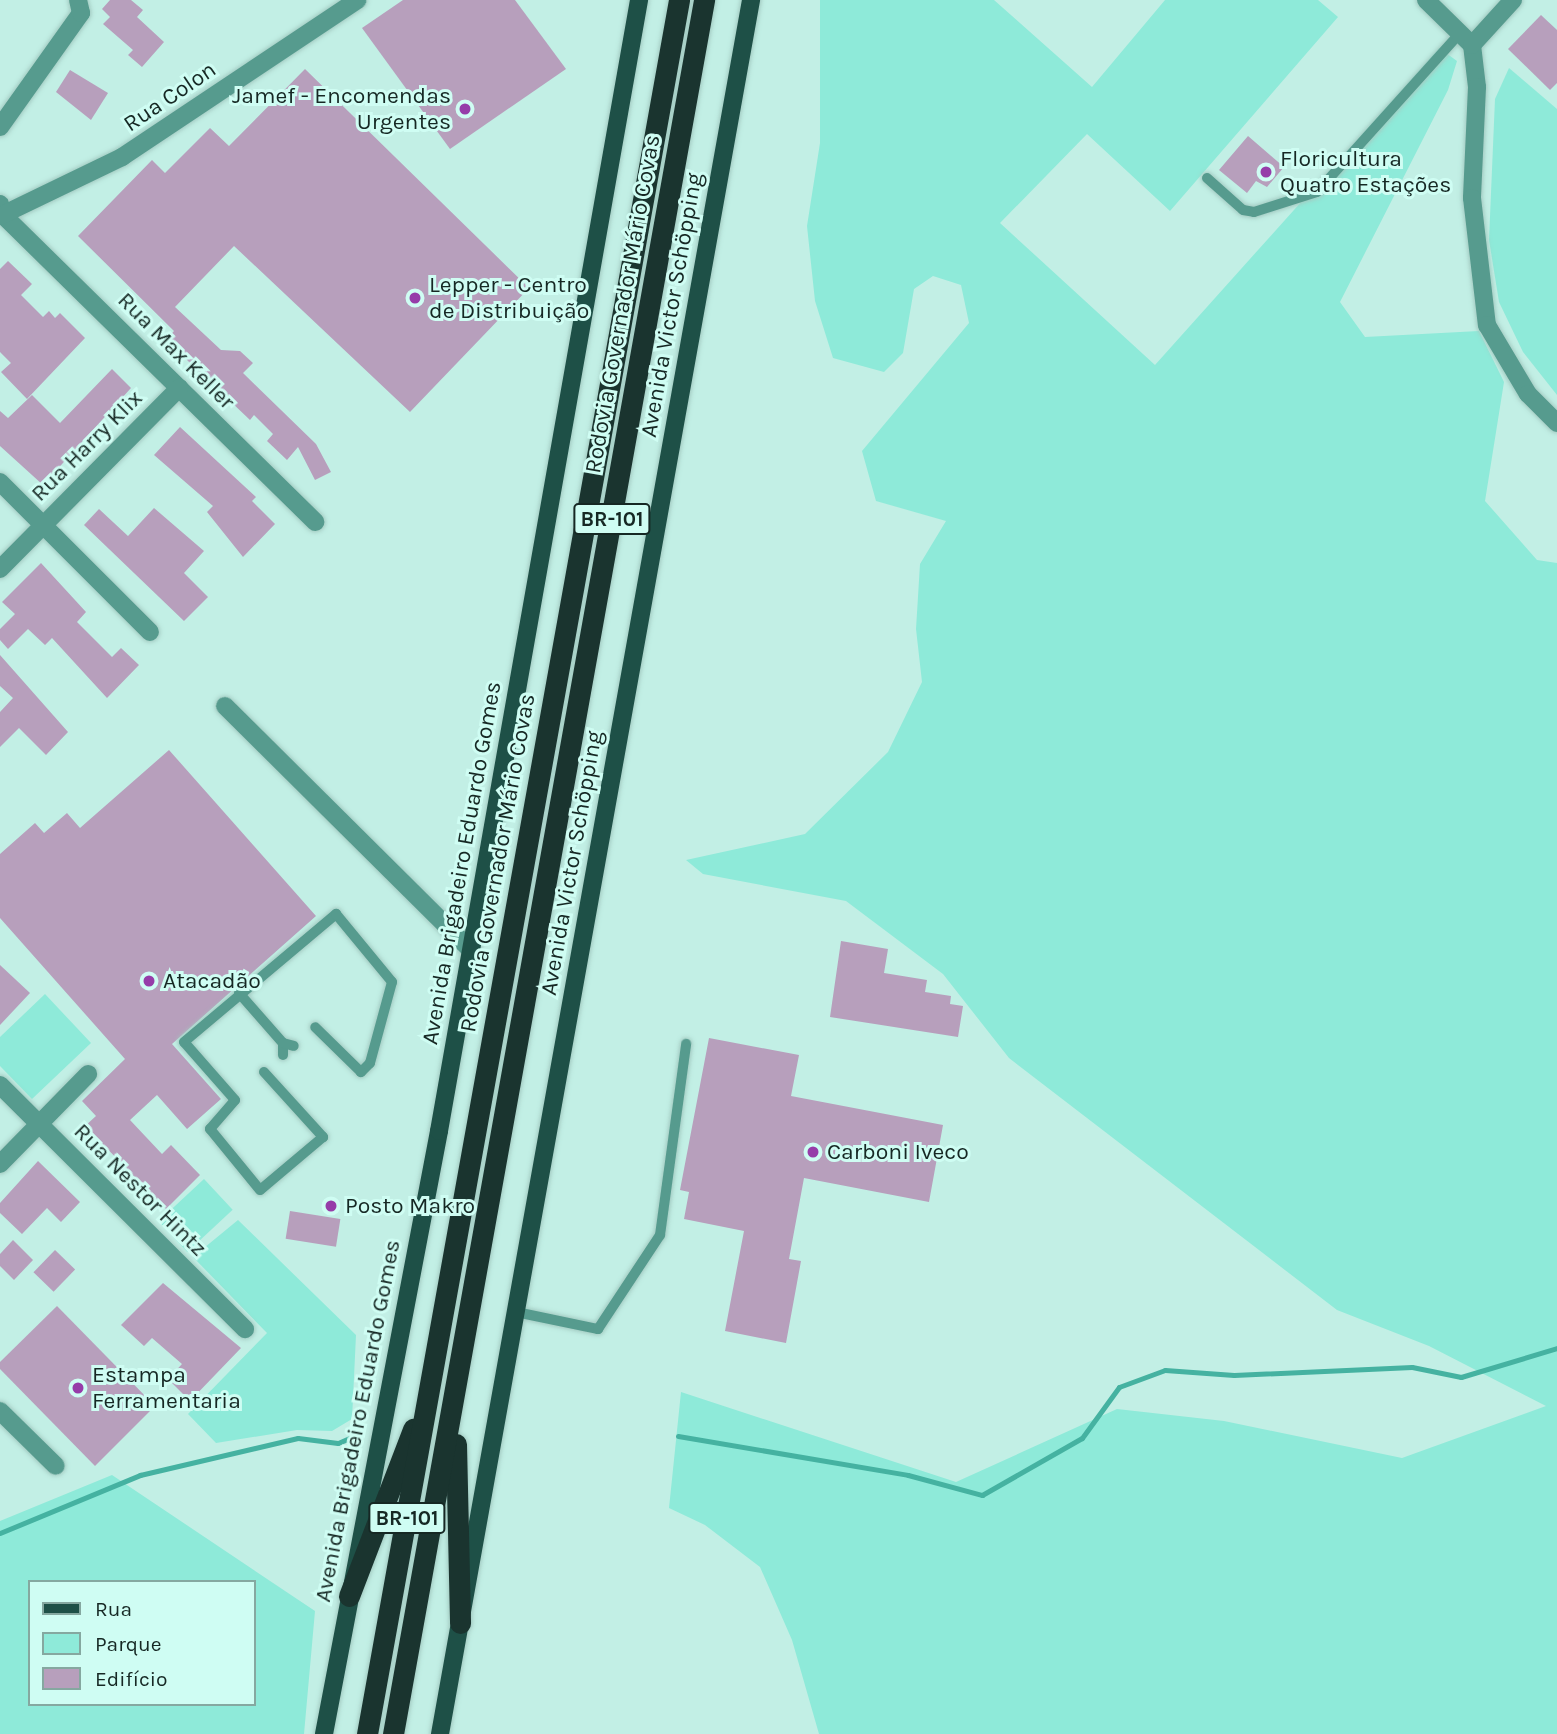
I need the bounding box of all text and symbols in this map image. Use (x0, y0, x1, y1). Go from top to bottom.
street label: Rua Colon (118, 56, 222, 138)
place label: Jamef - Encomendas Urgentes (232, 82, 451, 136)
marker: Jamef - Encomendas Urgentes (457, 101, 473, 117)
street label: Rodovia Governador Mário Covas (580, 133, 666, 475)
place label: Floricultura Quatro Estações (1280, 145, 1451, 199)
marker: Floricultura Quatro Estações (1258, 164, 1274, 180)
street label: Avenida Victor Schöpping (635, 171, 709, 439)
place label: Lepper - Centro de Distribuição (429, 271, 589, 325)
street label: Rua Max Keller (112, 287, 240, 415)
marker: Lepper - Centro de Distribuição (407, 290, 423, 306)
street label: Rua Harry Klix (26, 385, 148, 507)
road number: BR-101 (572, 502, 652, 536)
street label: Avenida Brigadeiro Eduardo Gomes (416, 679, 508, 1047)
street label: Rodovia Governador Mário Covas (455, 692, 541, 1034)
street label: Avenida Victor Schöpping (535, 729, 609, 997)
place label: Atacadão (163, 967, 261, 995)
marker: Atacadão (141, 973, 157, 989)
street label: Rua Nestor Hintz (68, 1118, 212, 1262)
place label: Carboni Iveco (827, 1138, 969, 1166)
marker: Carboni Iveco (805, 1144, 821, 1160)
place label: Posto Makro (345, 1192, 475, 1220)
marker: Posto Makro (323, 1198, 339, 1214)
street label: Avenida Brigadeiro Eduardo Gomes (309, 1238, 407, 1604)
place label: Estampa Ferramentaria (92, 1361, 241, 1415)
marker: Estampa Ferramentaria (70, 1380, 86, 1396)
road number: BR-101 (367, 1500, 447, 1536)
legend (28, 1580, 256, 1706)
text: Rua (95, 1597, 132, 1621)
text: Parque (95, 1632, 162, 1656)
text: Edifício (95, 1667, 168, 1691)

